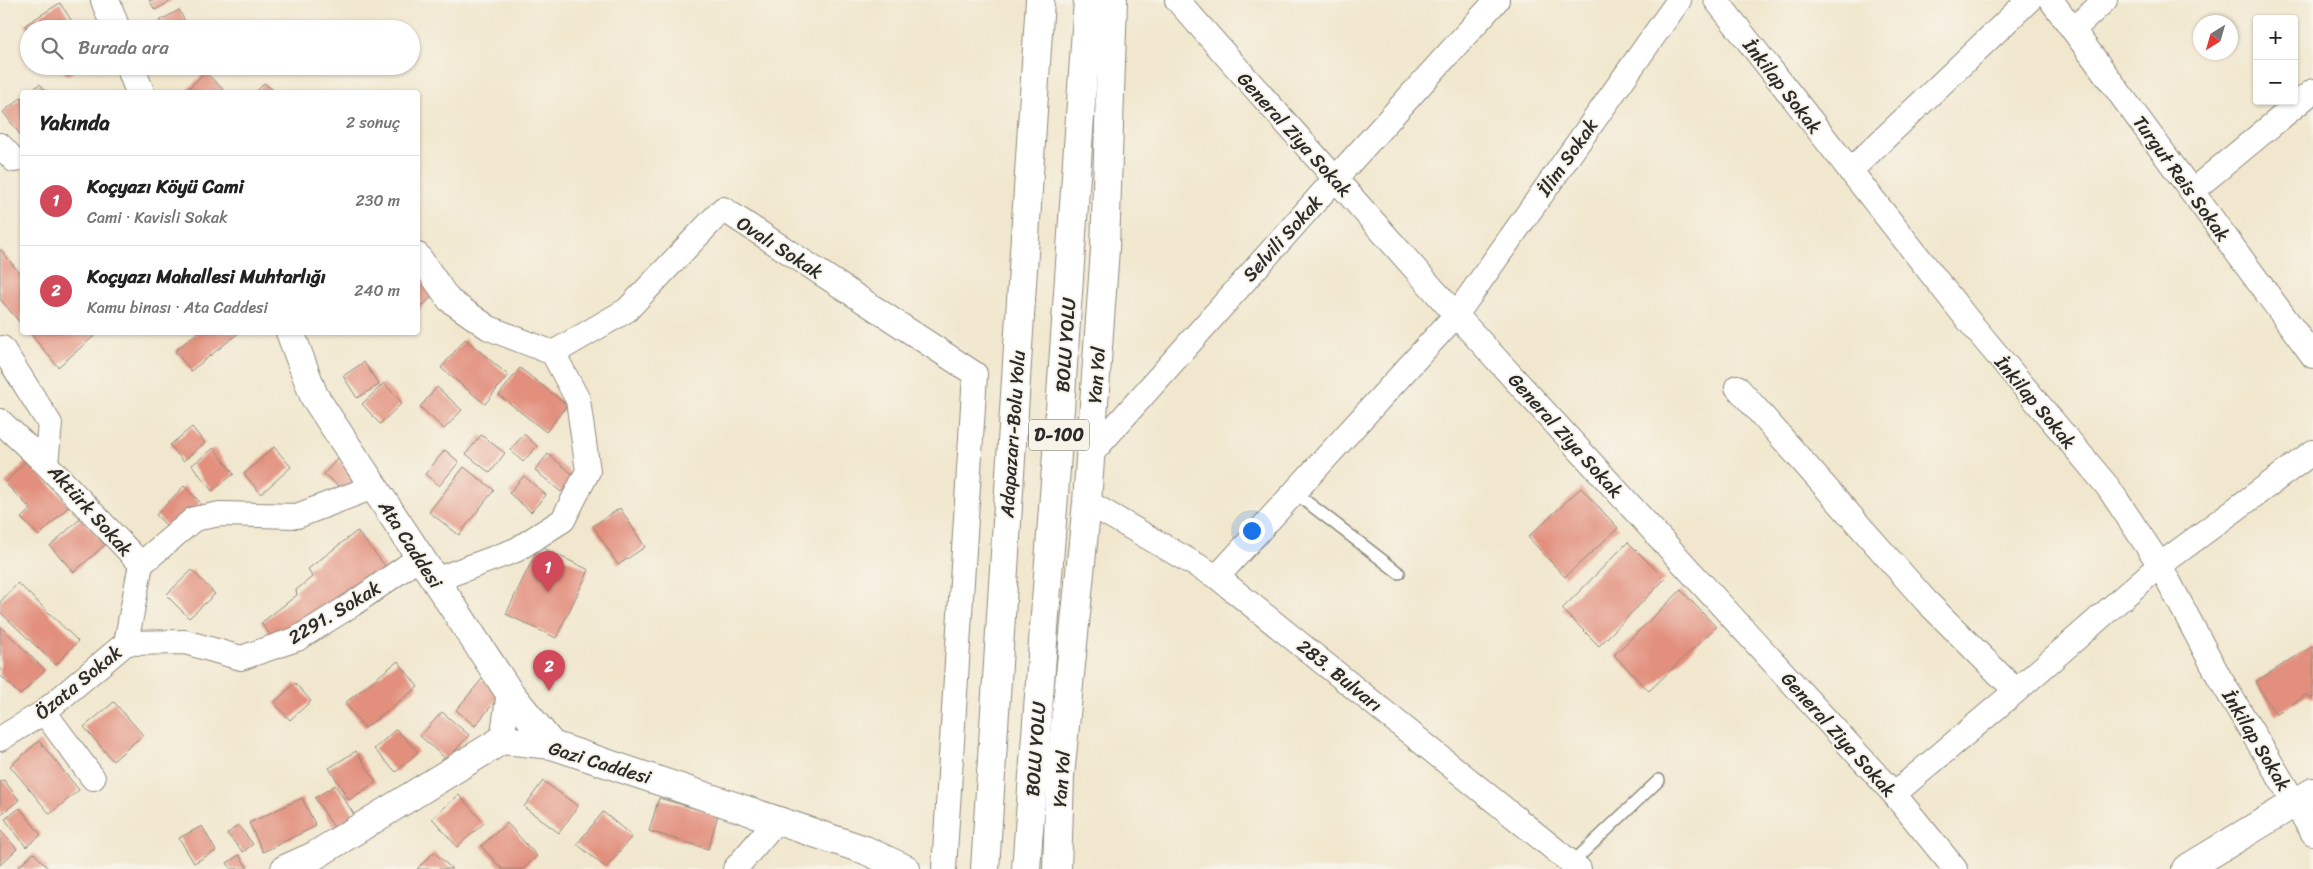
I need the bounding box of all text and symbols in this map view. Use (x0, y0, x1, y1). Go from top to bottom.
north arrow (2193, 15, 2238, 60)
map controls (2253, 15, 2298, 105)
button: + (2253, 15, 2298, 60)
search box (20, 20, 420, 75)
street label: İnkilap Sokak (1734, 30, 1831, 141)
text: Burada ara (78, 31, 169, 64)
icon: search (38, 34, 66, 62)
button: − (2253, 60, 2298, 105)
street label: General Ziya Sokak (1229, 64, 1361, 205)
text: Yakında (40, 104, 110, 142)
text: 2 sonuç (346, 108, 400, 137)
street label: Turgut Reis Sokak (2124, 108, 2239, 249)
street label: İlim Sokak (1528, 111, 1607, 204)
text: Koçyazı Köyü Cami (87, 170, 244, 203)
text: 1 (53, 186, 59, 215)
text: 230 m (355, 186, 400, 215)
street label: Selvili Sokak (1234, 187, 1331, 290)
text: Cami · Kavisli Sokak (87, 203, 228, 232)
street label: Ovalı Sokak (730, 207, 830, 288)
text: Koçyazı Mahallesi Muhtarlığı (87, 260, 326, 293)
text: 2 (51, 276, 61, 305)
text: 240 m (354, 276, 400, 305)
text: Kamu binası · Ata Caddesi (87, 293, 268, 322)
street label: BOLU YOLU (1046, 296, 1085, 393)
street label: Yan Yol (1078, 345, 1115, 404)
street label: İnkilap Sokak (1986, 347, 2085, 457)
street label: Adapazarı-Bolu Yolu (990, 349, 1035, 520)
street label: General Ziya Sokak (1500, 365, 1632, 506)
road number: D-100 (1029, 420, 1089, 450)
street label: Aktürk Sokak (39, 456, 141, 564)
street label: Ata Caddesi (369, 493, 452, 596)
your location (1239, 518, 1265, 544)
pin: 1 (532, 551, 564, 592)
street label: 2291. Sokak (281, 572, 387, 653)
street label: 283. Bulvarı (1289, 630, 1390, 720)
street label: Özata Sokak (27, 636, 130, 728)
pin: 2 (533, 650, 565, 691)
street label: General Ziya Sokak (1773, 664, 1905, 805)
street label: İnkilap Sokak (2213, 682, 2300, 798)
street label: BOLU YOLU (1016, 700, 1055, 797)
street label: Gazi Caddesi (544, 731, 656, 794)
street label: Yan Yol (1043, 749, 1080, 808)

